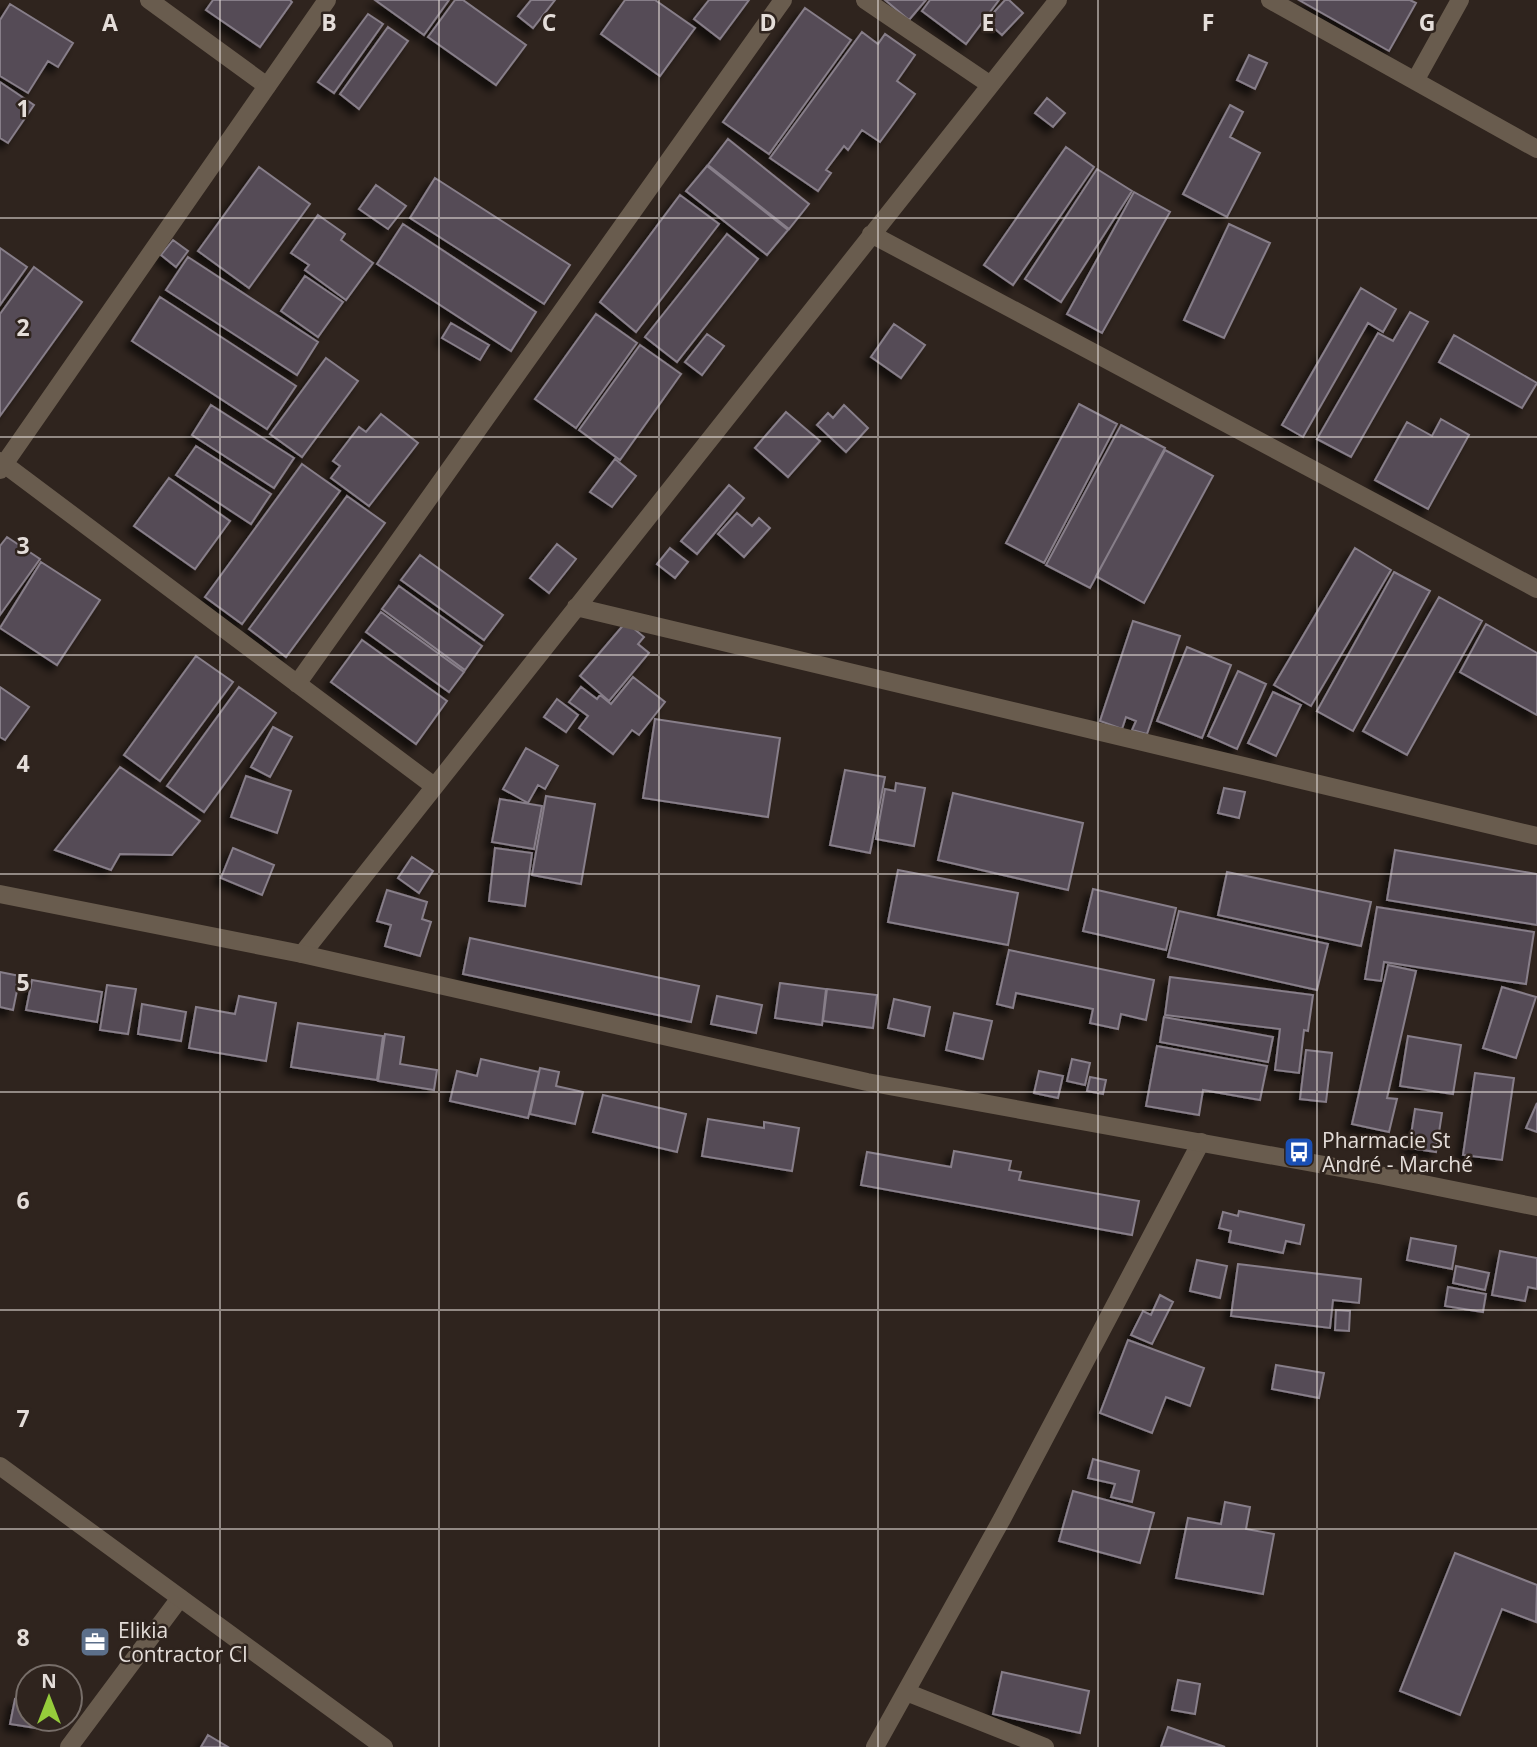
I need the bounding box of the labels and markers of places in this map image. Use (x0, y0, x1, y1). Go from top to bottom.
place label: Pharmacie St André - Marché (1322, 1126, 1473, 1178)
bus stop icon: Pharmacie St André - Marché (1282, 1135, 1316, 1169)
place label: Elikia Contractor CI (118, 1616, 248, 1668)
office icon: Elikia Contractor CI (78, 1625, 112, 1659)

